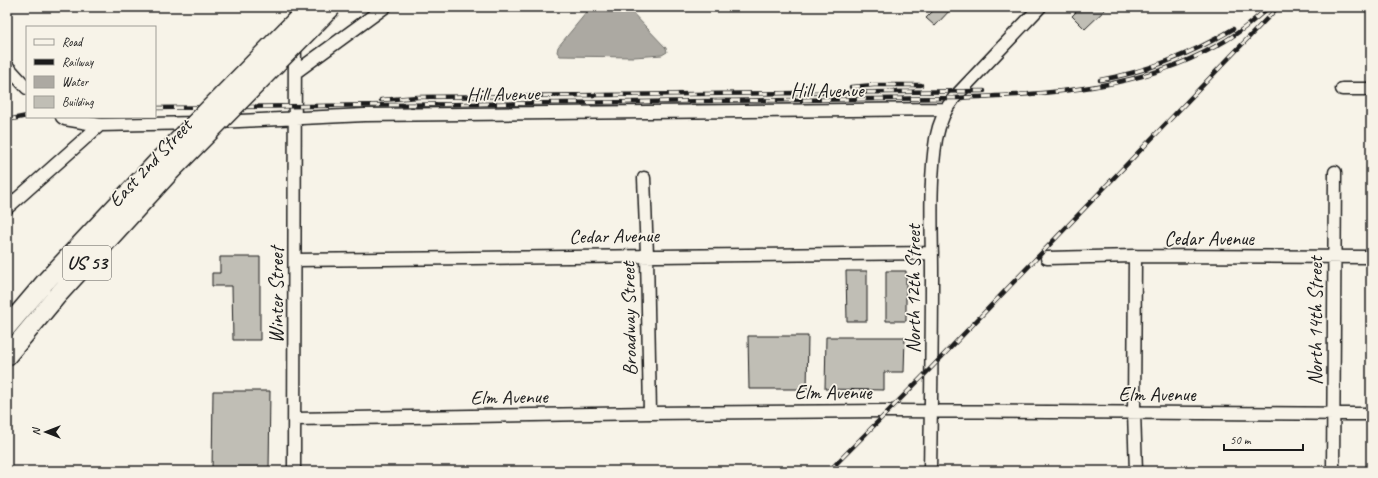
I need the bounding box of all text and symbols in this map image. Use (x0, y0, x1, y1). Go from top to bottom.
legend (26, 26, 156, 118)
text: Road (62, 34, 84, 50)
text: Railway (62, 54, 94, 70)
text: Water (62, 74, 90, 90)
street label: Hill Avenue (791, 78, 865, 103)
street label: Hill Avenue (466, 81, 541, 107)
text: Building (62, 94, 94, 110)
street label: East 2nd Street (103, 112, 199, 212)
street label: North 12th Street (901, 222, 926, 353)
street label: Cedar Avenue (569, 223, 661, 249)
street label: Cedar Avenue (1164, 226, 1255, 251)
street label: Winter Street (264, 243, 289, 343)
road number: US 53 (63, 246, 111, 280)
street label: North 14th Street (1303, 254, 1328, 385)
street label: Broadway Street (615, 259, 642, 376)
street label: Elm Avenue (794, 380, 873, 405)
street label: Elm Avenue (1118, 382, 1197, 407)
street label: Elm Avenue (470, 384, 549, 410)
north arrow (26, 412, 66, 452)
text: N (29, 426, 43, 435)
scale bar (1224, 426, 1303, 452)
text: 50 m (1230, 432, 1252, 448)

